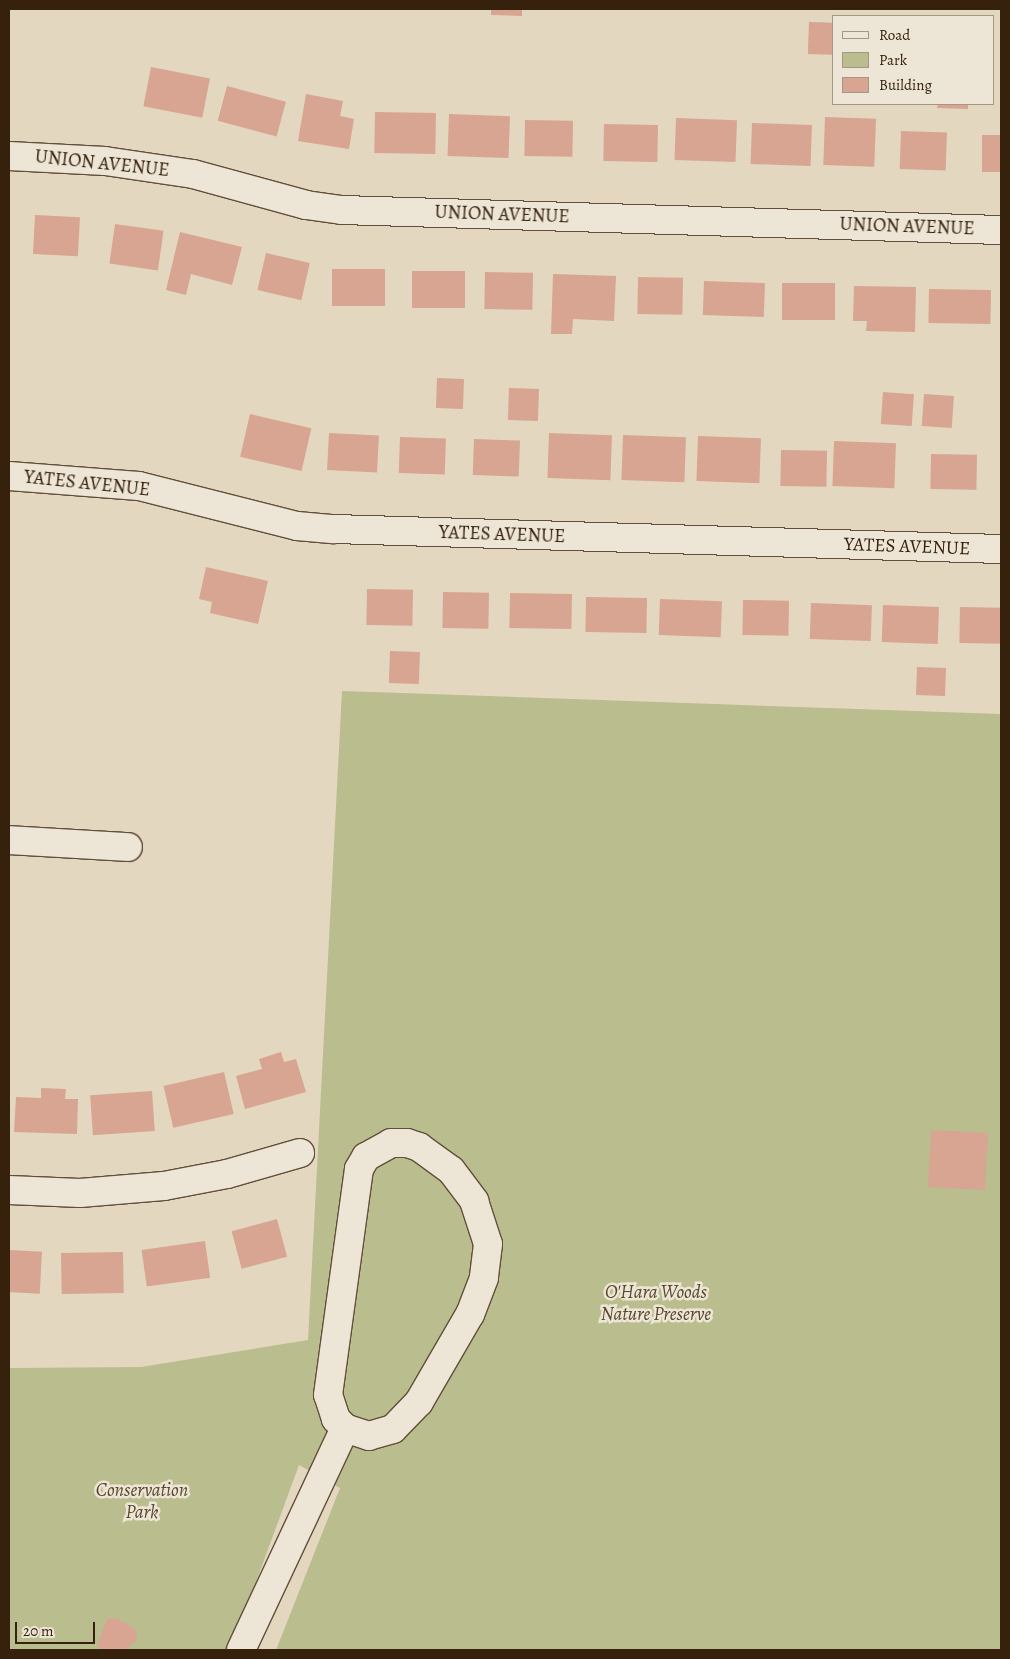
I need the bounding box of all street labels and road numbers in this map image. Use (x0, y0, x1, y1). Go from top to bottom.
street label: UNION AVENUE (34, 146, 170, 182)
street label: UNION AVENUE (434, 201, 570, 229)
street label: UNION AVENUE (839, 213, 975, 241)
street label: YATES AVENUE (23, 466, 151, 502)
street label: YATES AVENUE (438, 521, 566, 549)
street label: YATES AVENUE (843, 533, 971, 561)

